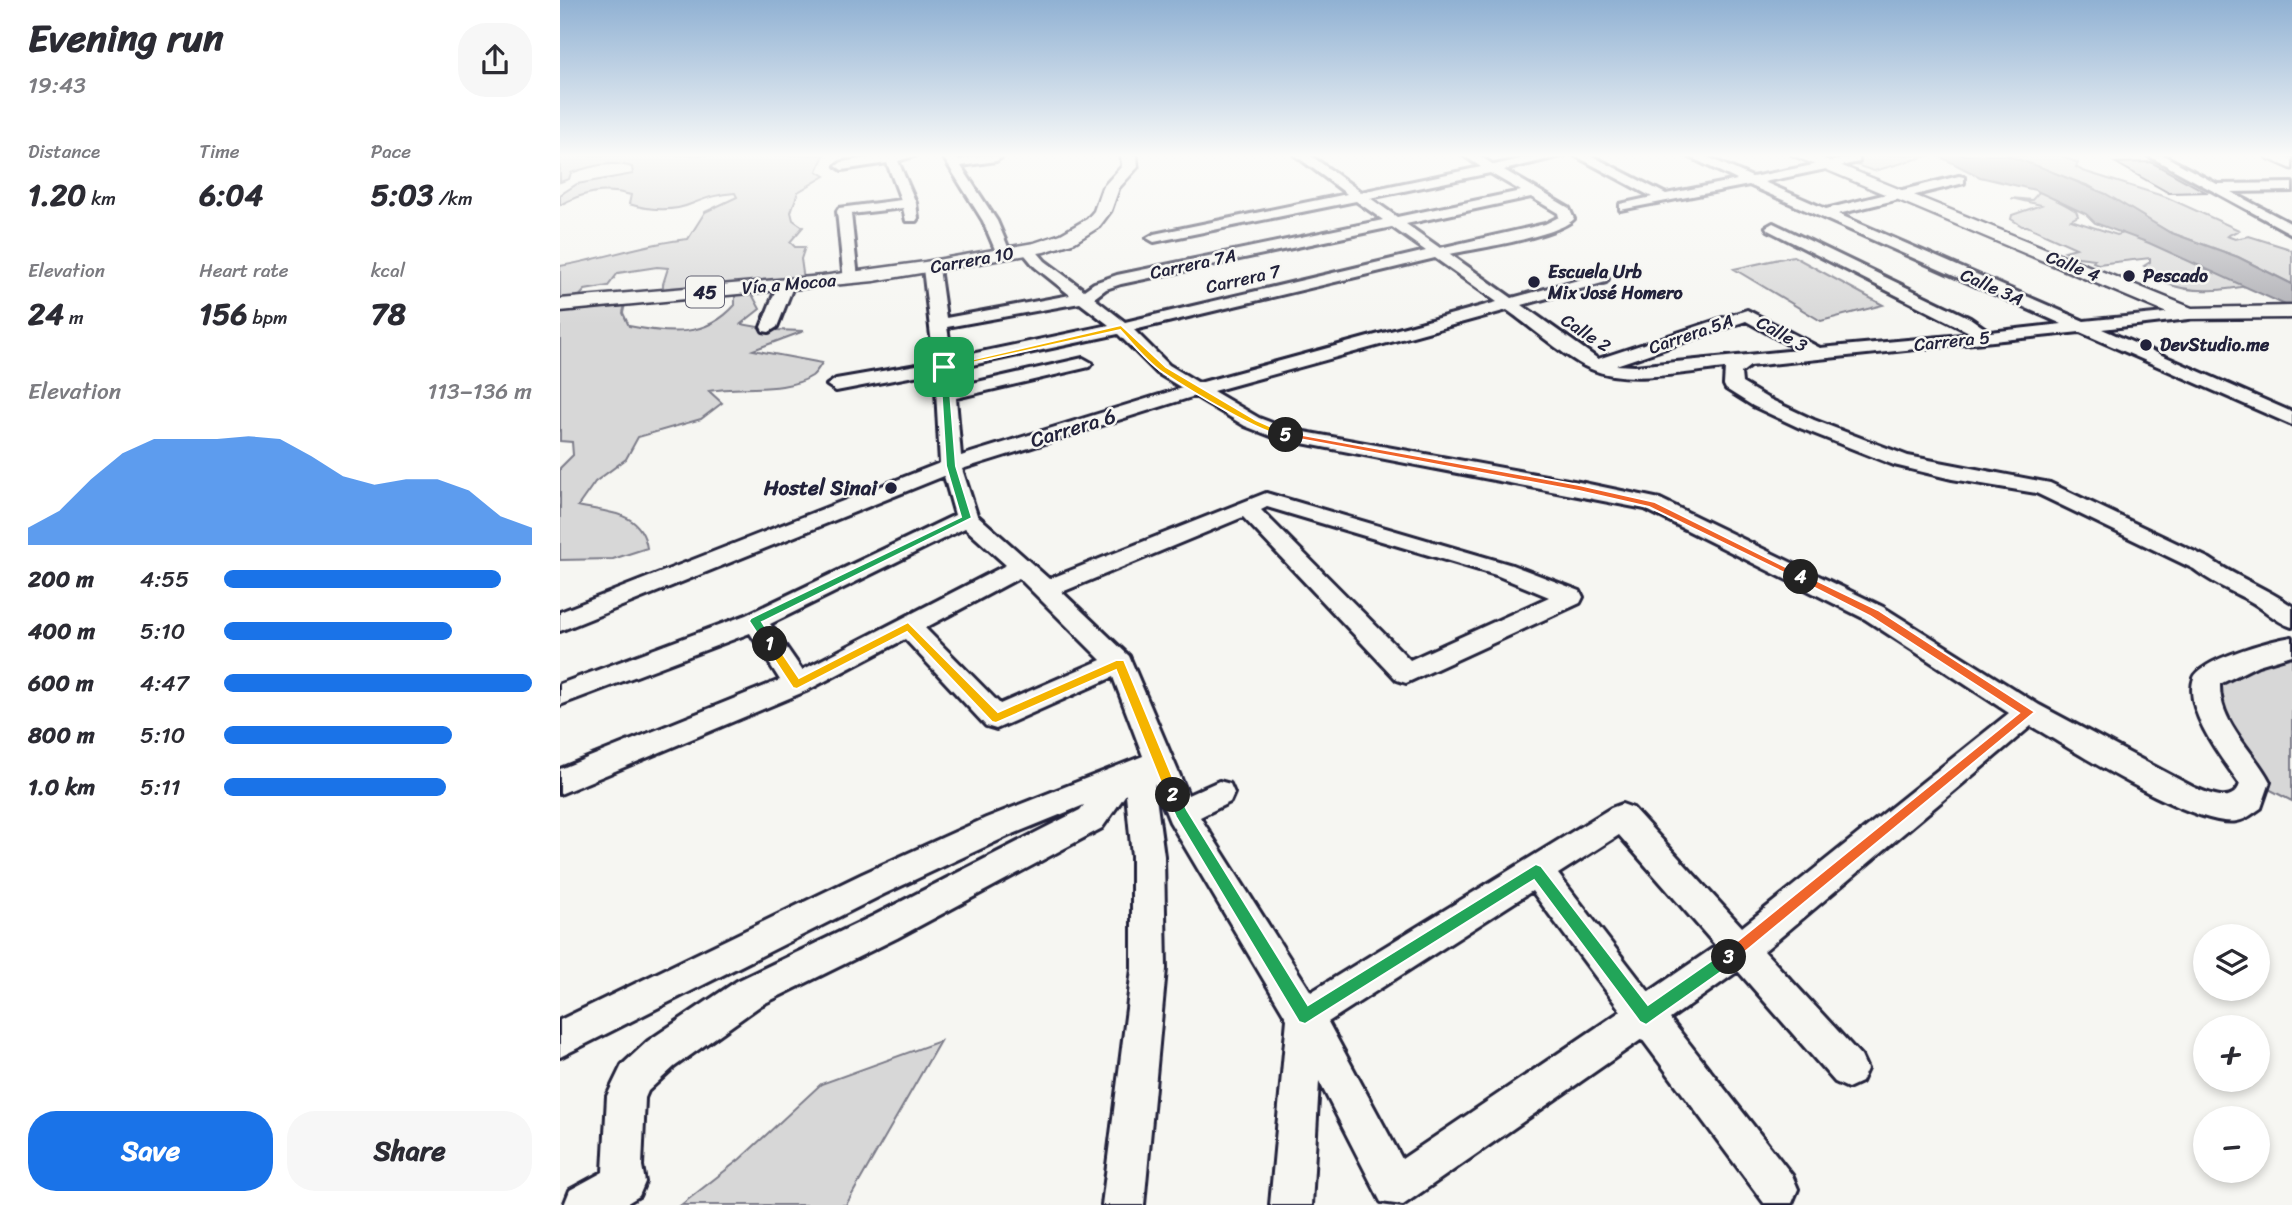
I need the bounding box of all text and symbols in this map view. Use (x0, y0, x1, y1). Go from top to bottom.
text: Evening run (28, 5, 224, 72)
button: share (458, 23, 532, 97)
text: 19:43 (28, 65, 86, 106)
text: Distance (28, 135, 100, 168)
text: Time (199, 135, 240, 168)
text: Pace (371, 135, 411, 168)
text: 1.20 (28, 168, 86, 222)
text: 6:04 (199, 168, 263, 222)
text: 5:03 (371, 168, 433, 222)
text: km (86, 182, 116, 215)
text: /km (433, 182, 473, 215)
street label: Carrera 10 (928, 237, 1016, 283)
street label: Carrera 7A (1147, 239, 1239, 289)
street label: Calle 4 (2041, 241, 2105, 291)
text: Elevation (28, 254, 105, 287)
text: Heart rate (199, 254, 289, 287)
text: kcal (371, 254, 405, 287)
street label: Carrera 7 (1203, 255, 1285, 303)
place label: Escuela Urb Mix José Homero (1547, 256, 1683, 309)
street label: Calle 3A (1955, 259, 2029, 315)
place label: Pescado (2143, 260, 2208, 292)
street label: Vía a Mocoa (741, 264, 838, 304)
marker: Pescado (2121, 268, 2137, 284)
marker: Escuela Urb Mix José Homero (1526, 274, 1542, 290)
road number: 45 (686, 276, 724, 308)
text: 24 (28, 287, 64, 341)
text: 156 (199, 287, 248, 341)
text: 78 (371, 287, 406, 341)
text: m (64, 301, 84, 334)
text: bpm (248, 301, 288, 334)
street label: Calle 2 (1554, 305, 1618, 361)
street label: Carrera 5A (1644, 305, 1738, 363)
street label: Calle 3 (1750, 307, 1814, 361)
street label: Carrera 5 (1912, 321, 1992, 361)
place label: DevStudio.me (2160, 329, 2270, 361)
pin (914, 337, 974, 397)
marker: DevStudio.me (2138, 337, 2154, 353)
icon: arrive (925, 348, 963, 386)
text: Elevation (28, 371, 121, 412)
text: 113–136 m (427, 371, 532, 412)
street label: Carrera 6 (1025, 397, 1121, 459)
pin: 5 (1268, 418, 1304, 452)
text: 5 (1280, 418, 1291, 451)
place label: Hostel Sinai (763, 469, 878, 507)
marker: Hostel Sinai (883, 480, 899, 496)
text: 200 m (28, 559, 94, 600)
text: 4:55 (140, 559, 189, 600)
pin: 4 (1784, 560, 1818, 594)
text: 4 (1795, 560, 1806, 593)
text: 400 m (28, 611, 95, 652)
text: 5:10 (140, 611, 185, 652)
pin: 1 (752, 626, 788, 662)
text: 1 (765, 627, 774, 660)
text: 600 m (28, 663, 94, 704)
text: 4:47 (140, 663, 189, 704)
text: 800 m (28, 715, 95, 756)
text: 5:10 (140, 715, 185, 756)
text: 1.0 km (28, 767, 95, 808)
text: 5:11 (140, 767, 181, 808)
pin: 2 (1156, 778, 1190, 812)
text: 2 (1167, 778, 1178, 811)
map controls (2193, 924, 2270, 1183)
button: layers (2193, 924, 2270, 1001)
pin: 3 (1712, 940, 1746, 974)
text: 3 (1723, 940, 1734, 973)
button: + (2193, 1015, 2270, 1092)
button: − (2193, 1106, 2270, 1183)
button: Save (28, 1111, 273, 1191)
button: Share (287, 1111, 532, 1191)

